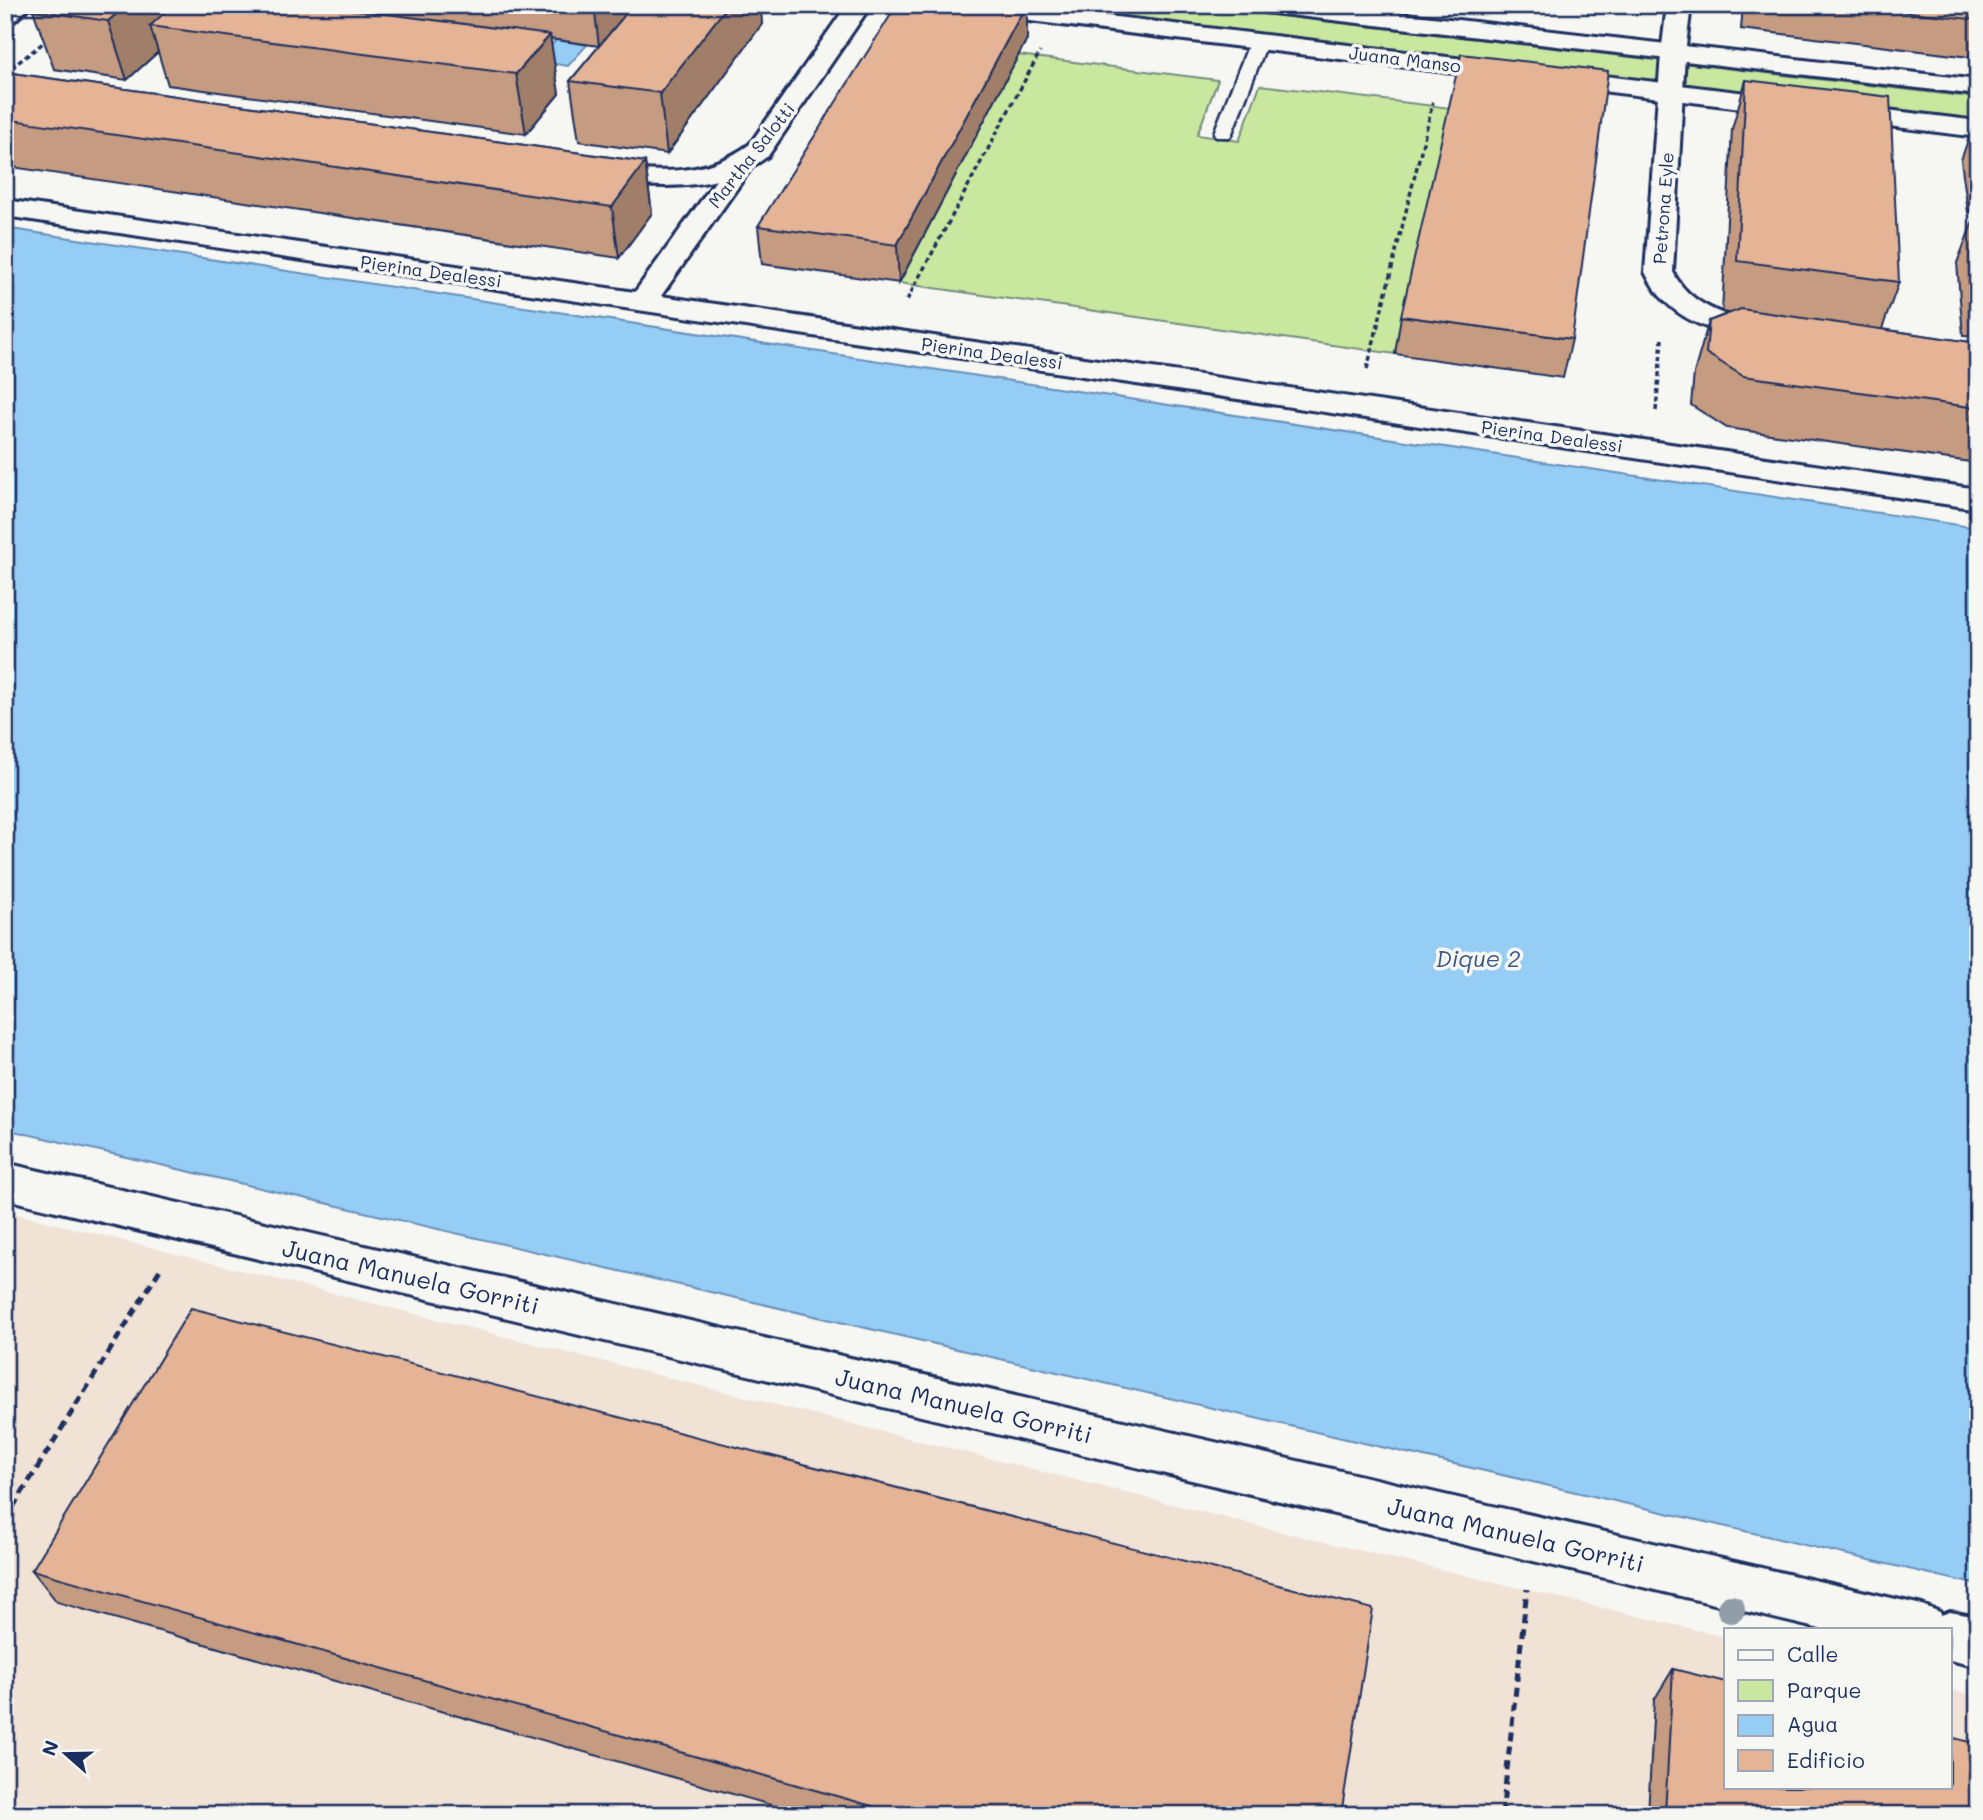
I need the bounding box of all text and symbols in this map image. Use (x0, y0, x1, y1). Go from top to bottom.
street label: Juana Manso (1348, 40, 1463, 78)
street label: Martha Salotti (702, 97, 800, 213)
street label: Petrona Eyle (1647, 151, 1679, 265)
street label: Pierina Dealessi (359, 249, 503, 293)
street label: Pierina Dealessi (920, 331, 1064, 375)
street label: Pierina Dealessi (1480, 414, 1624, 458)
water label: Dique 2 (1436, 943, 1520, 973)
street label: Juana Manuela Gorriti (280, 1231, 542, 1321)
street label: Juana Manuela Gorriti (833, 1360, 1095, 1450)
street label: Juana Manuela Gorriti (1385, 1489, 1647, 1579)
legend (1724, 1628, 1952, 1788)
text: Calle (1787, 1640, 1839, 1667)
text: Parque (1787, 1676, 1861, 1703)
text: Agua (1787, 1710, 1838, 1737)
north arrow (32, 1718, 102, 1788)
text: N (35, 1737, 64, 1759)
text: Edificio (1787, 1746, 1865, 1773)

